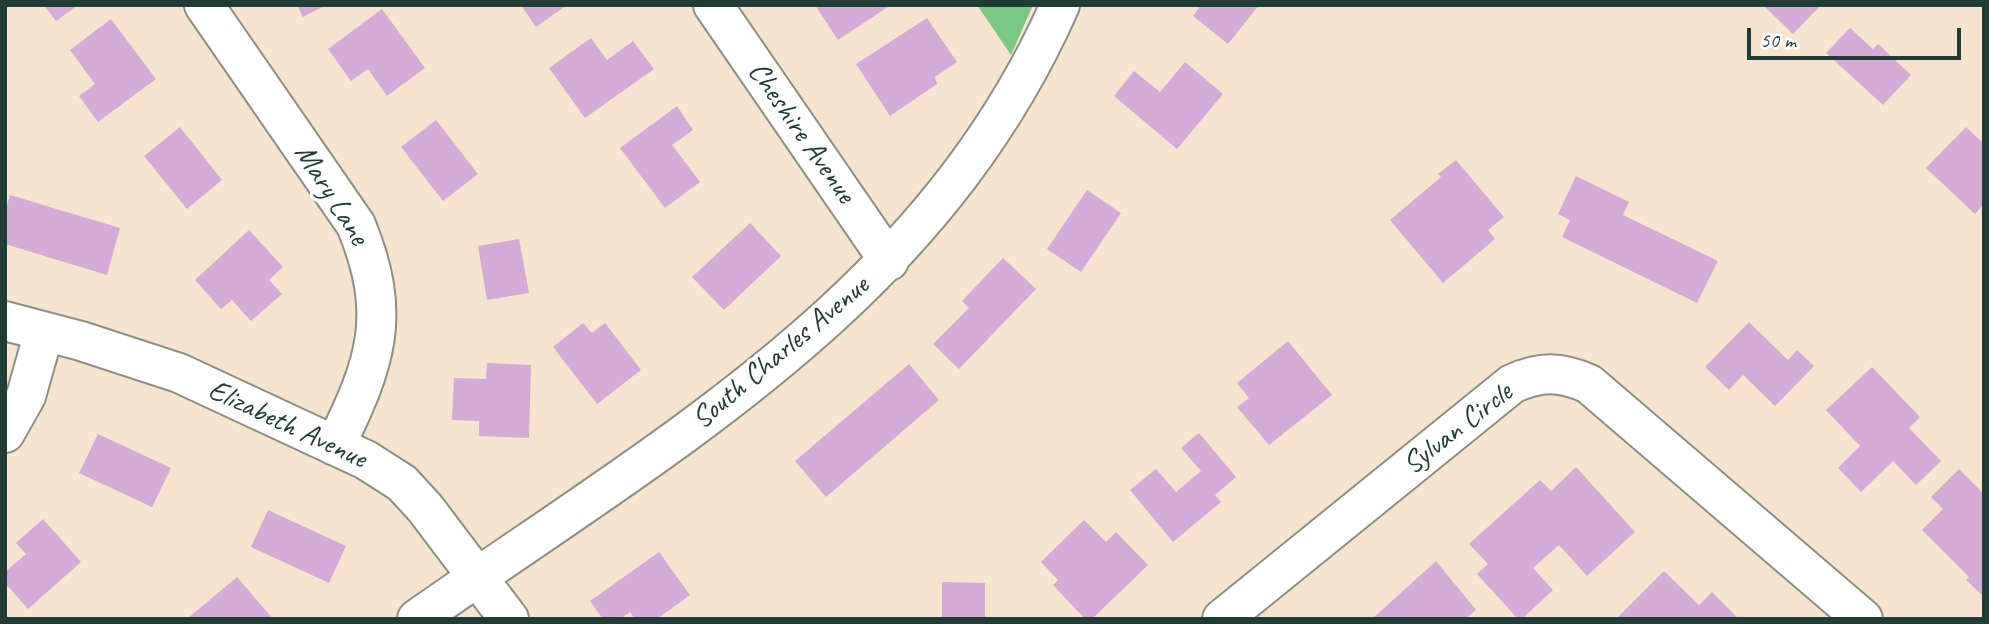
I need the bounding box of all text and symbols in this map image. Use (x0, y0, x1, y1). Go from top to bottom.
scale bar (1751, 14, 1965, 58)
text: 50 m (1760, 27, 1796, 53)
street label: Cheshire Avenue (739, 55, 863, 211)
street label: Mary Lane (286, 138, 376, 252)
street label: South Charles Avenue (685, 268, 877, 438)
street label: Elizabeth Avenue (202, 373, 372, 477)
street label: Sylvan Circle (1396, 375, 1520, 483)

